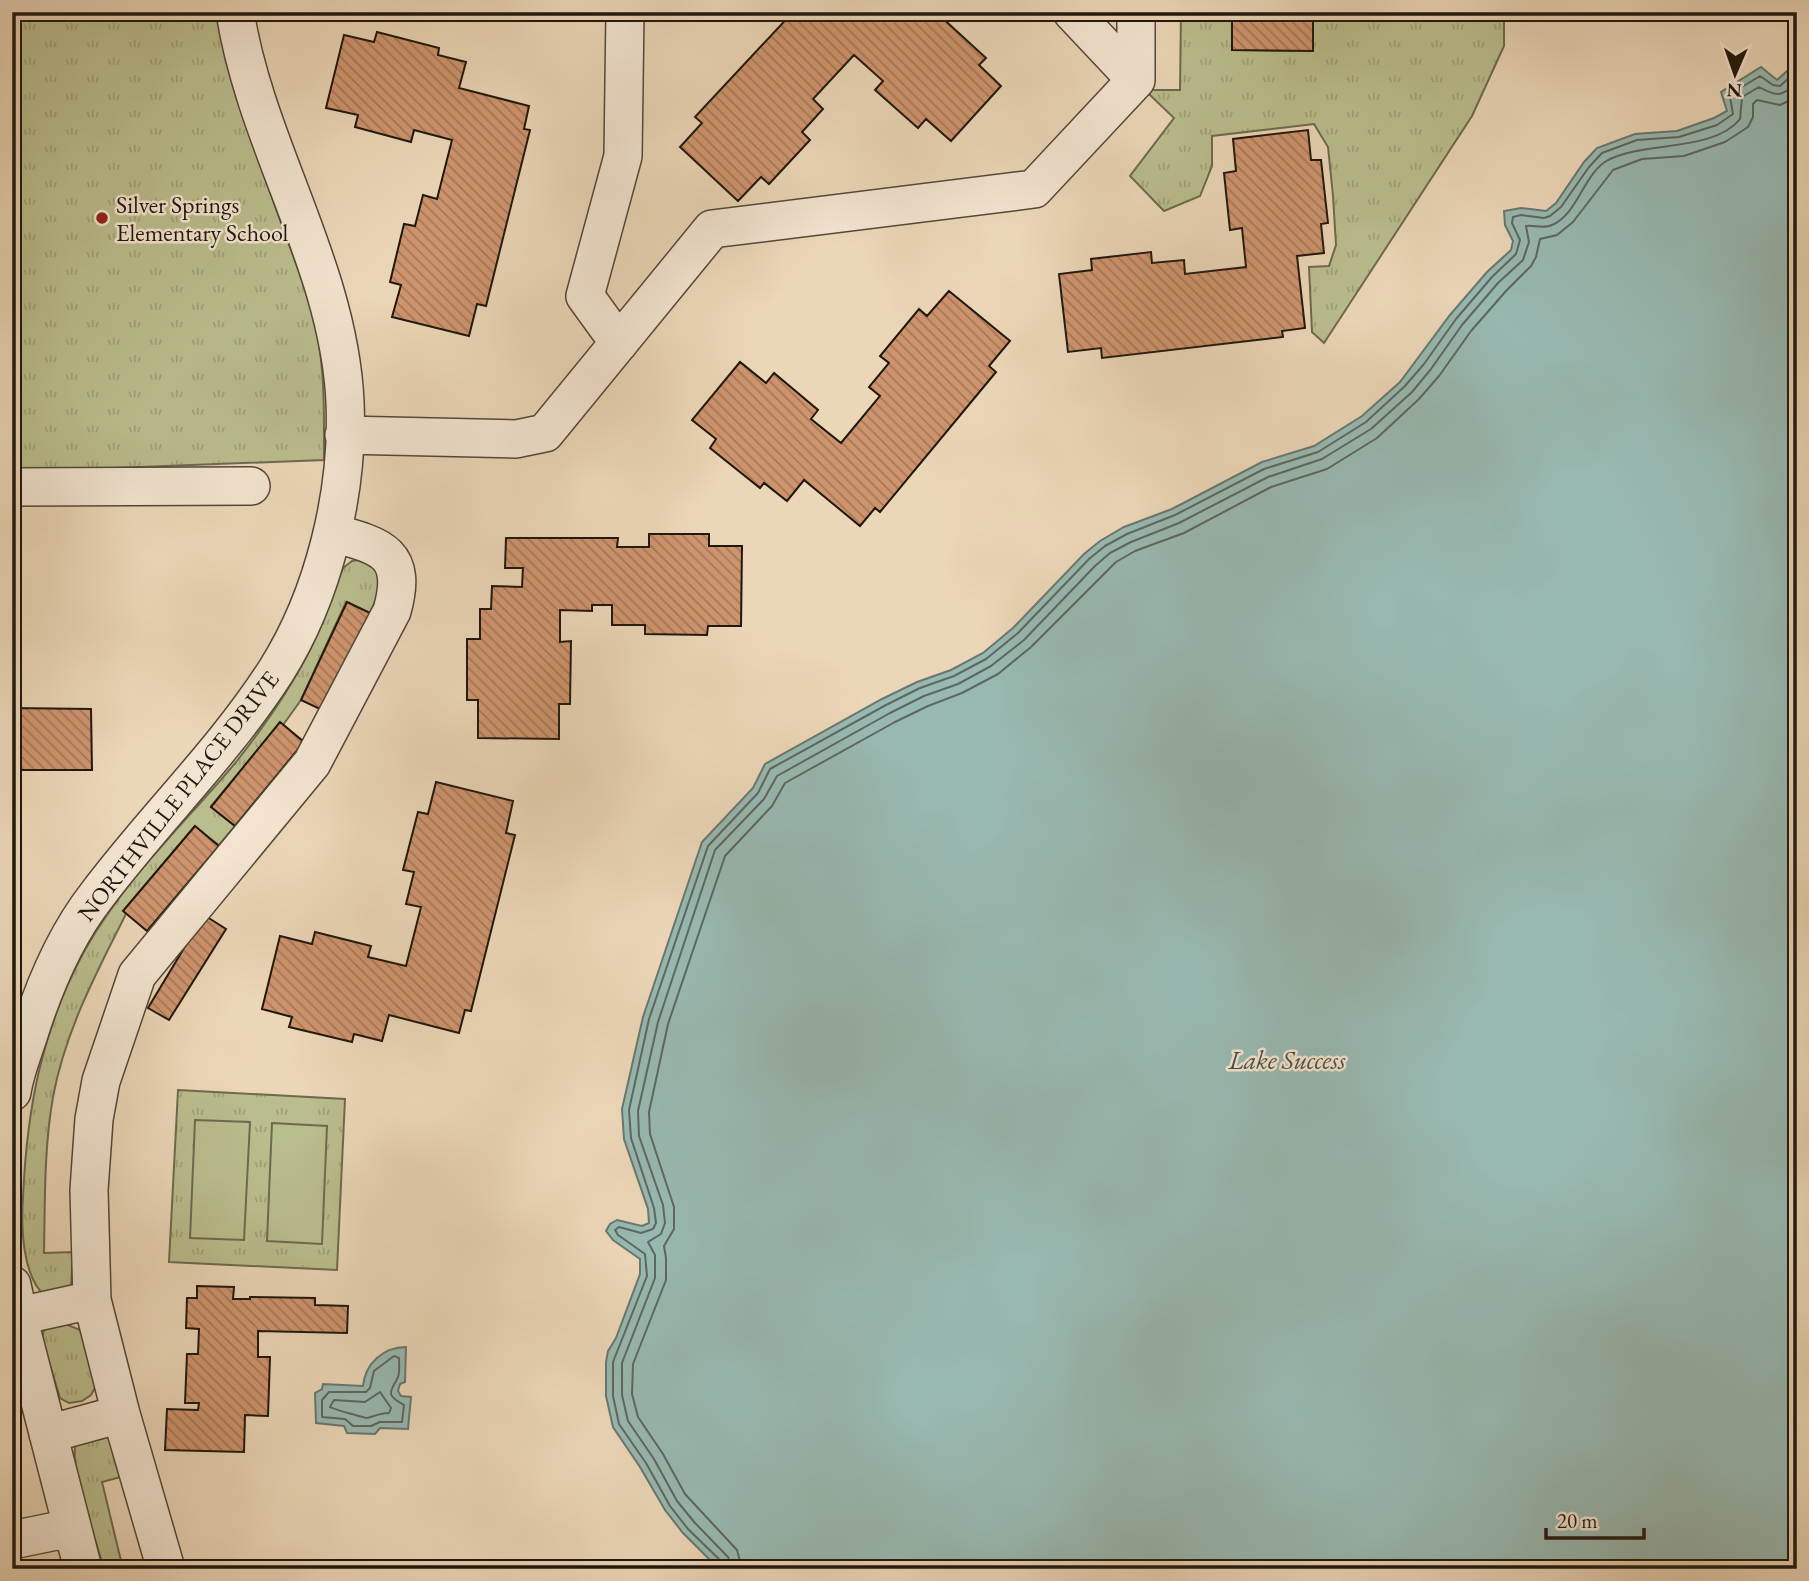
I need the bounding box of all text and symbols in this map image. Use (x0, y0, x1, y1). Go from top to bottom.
north arrow (1700, 38, 1770, 108)
text: N (1726, 78, 1743, 103)
place label: Silver Springs Elementary School (116, 189, 288, 248)
marker: Silver Springs Elementary School (94, 210, 110, 226)
street label: NORTHVILLE PLACE DRIVE (70, 664, 286, 928)
water label: Lake Success (1228, 1043, 1346, 1077)
scale bar (1546, 1497, 1644, 1541)
text: 20 m (1557, 1507, 1598, 1534)

